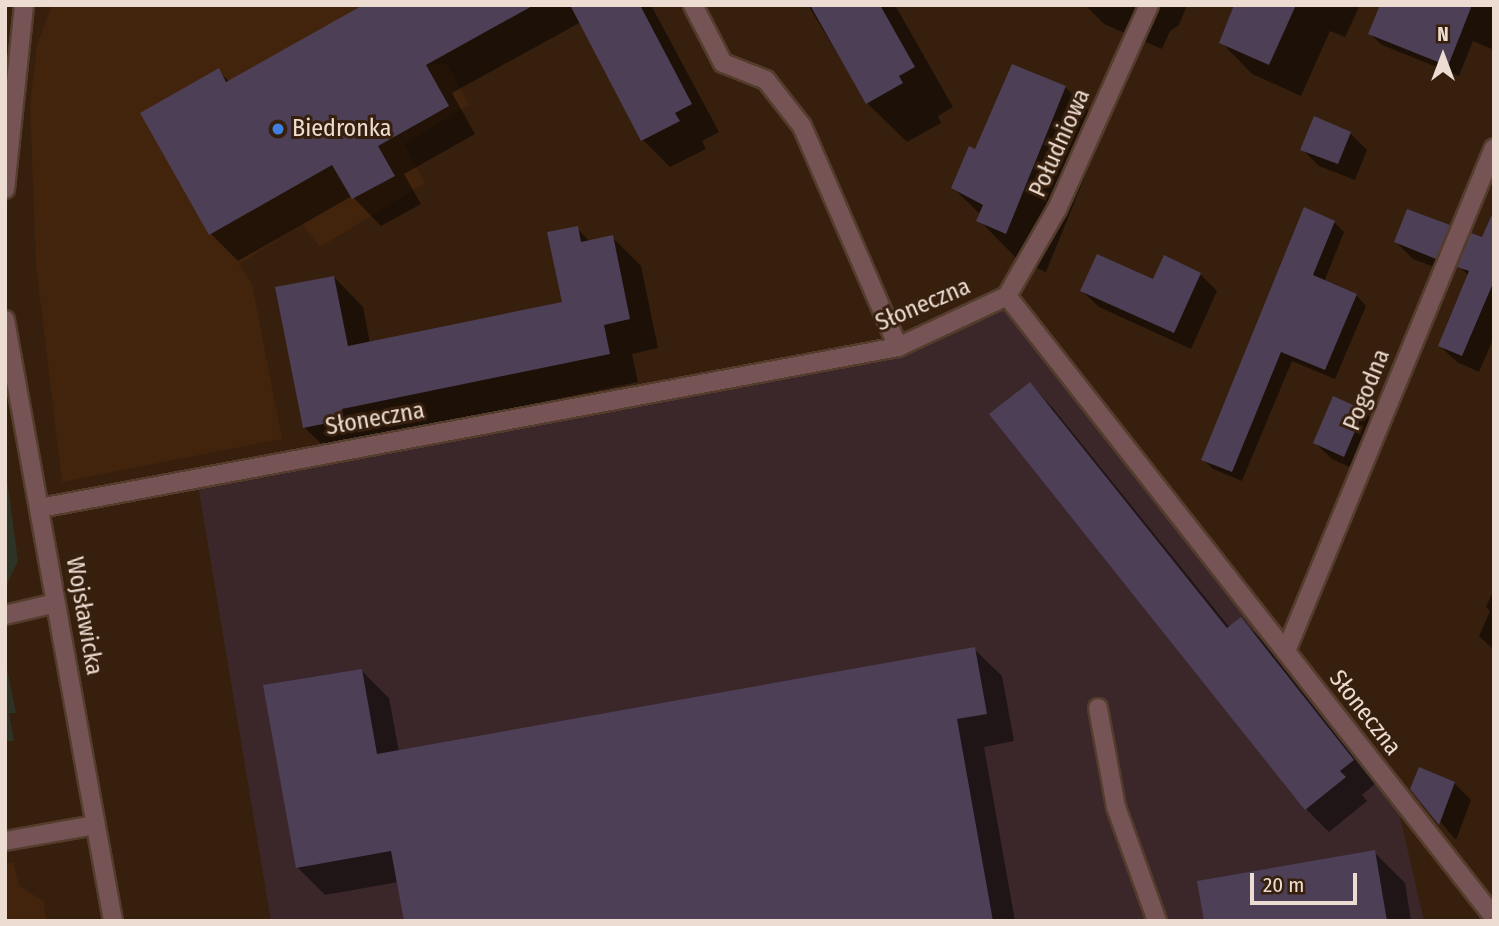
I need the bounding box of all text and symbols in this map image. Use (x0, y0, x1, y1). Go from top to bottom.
north arrow (1408, 21, 1478, 91)
text: N (1437, 23, 1449, 46)
street label: Południowa (1023, 84, 1097, 202)
place label: Biedronka (292, 115, 391, 143)
marker: Biedronka (270, 121, 286, 137)
street label: Słoneczna (871, 272, 975, 338)
street label: Pogodna (1338, 345, 1396, 435)
street label: Słoneczna (323, 396, 427, 442)
street label: Wojsławicka (59, 555, 109, 677)
street label: Słoneczna (1323, 665, 1407, 761)
scale bar (1254, 860, 1361, 904)
text: 20 m (1263, 872, 1304, 898)

